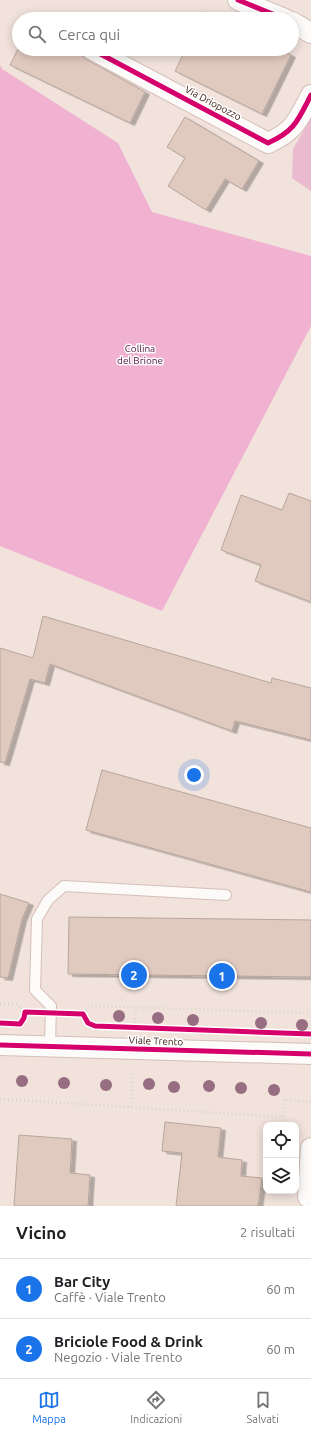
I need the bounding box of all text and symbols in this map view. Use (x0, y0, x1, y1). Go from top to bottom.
search box (12, 12, 299, 56)
icon: search (26, 23, 48, 45)
text: Cerca qui (58, 26, 120, 43)
street label: Via Driopozzo (183, 84, 243, 123)
park label: Collina del Brione (117, 343, 163, 366)
your location (184, 765, 204, 785)
pin: 2 (121, 960, 147, 990)
pin: 1 (209, 961, 235, 991)
street label: Viale Trento (128, 1035, 184, 1047)
map controls (263, 1122, 299, 1194)
button: locate (263, 1122, 299, 1158)
button: layers (263, 1158, 299, 1194)
text: Vicino (16, 1223, 66, 1242)
text: 2 risultati (240, 1225, 295, 1239)
text: Bar City (54, 1273, 110, 1290)
text: 1 (25, 1282, 33, 1296)
text: 60 m (266, 1282, 295, 1296)
text: Caffè · Viale Trento (54, 1290, 166, 1304)
text: Briciole Food & Drink (54, 1333, 203, 1350)
text: 2 (25, 1342, 33, 1356)
text: 60 m (266, 1342, 295, 1356)
text: Negozio · Viale Trento (54, 1350, 182, 1364)
tab: Mappa (32, 1389, 66, 1425)
tab: Indicazioni (130, 1389, 182, 1425)
tab: Salvati (247, 1389, 279, 1425)

